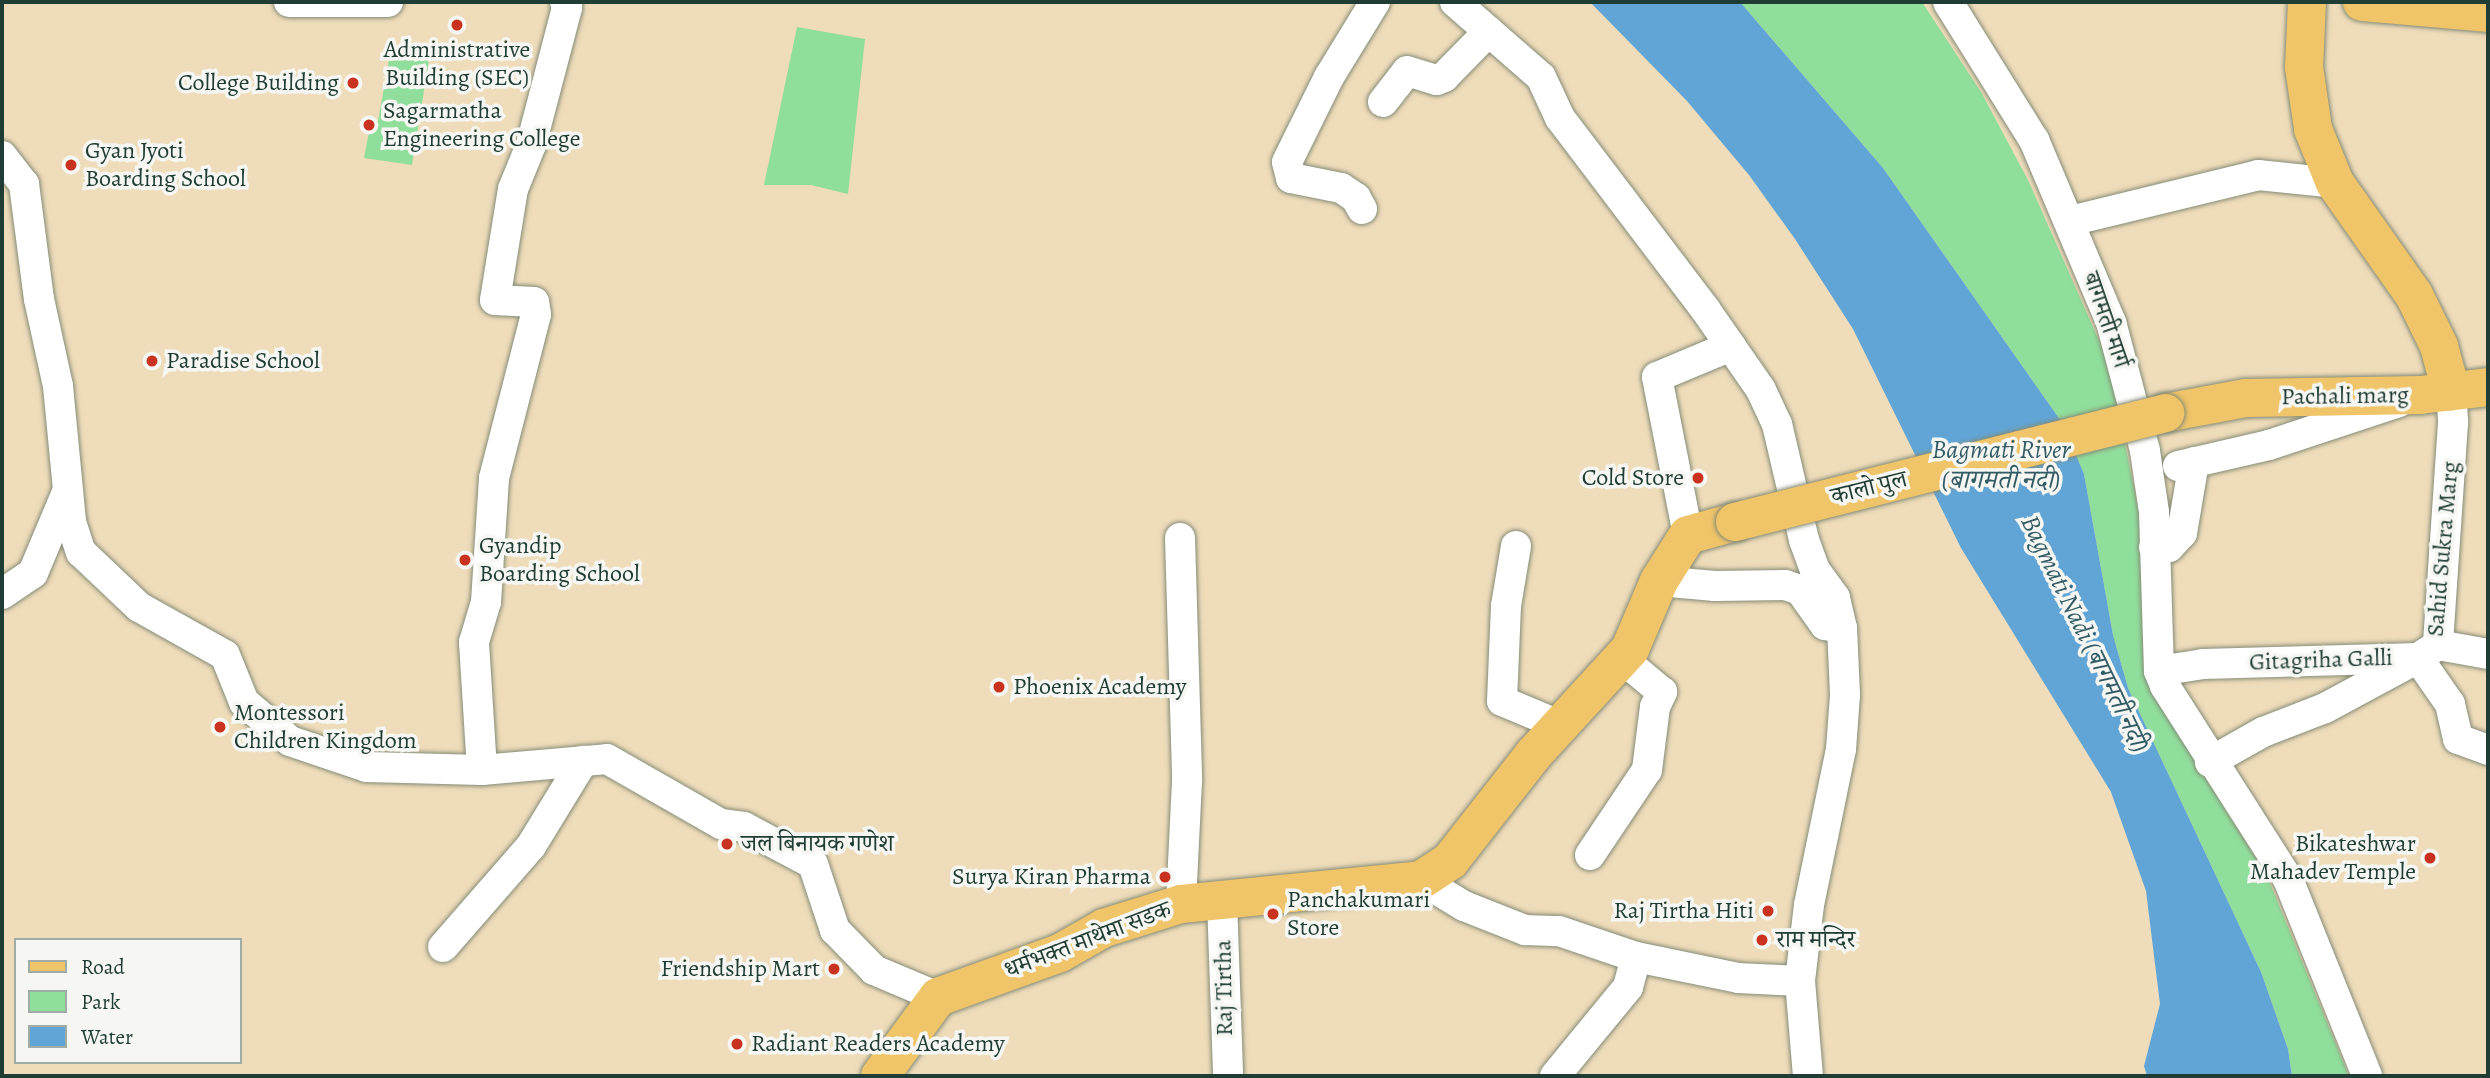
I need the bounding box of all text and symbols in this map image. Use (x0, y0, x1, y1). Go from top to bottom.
marker: Administrative Building (SEC) (449, 17, 465, 33)
place label: Administrative Building (SEC) (384, 36, 530, 92)
place label: College Building (178, 69, 339, 97)
marker: College Building (345, 75, 361, 91)
place label: Sagarmatha Engineering College (383, 97, 580, 153)
marker: Sagarmatha Engineering College (361, 117, 377, 133)
place label: Gyan Jyoti Boarding School (85, 137, 246, 193)
marker: Gyan Jyoti Boarding School (63, 157, 79, 173)
street label: बागमती मार्ग (2076, 268, 2136, 372)
place label: Paradise School (166, 347, 320, 375)
marker: Paradise School (144, 353, 160, 369)
street label: Pachali marg (2281, 380, 2409, 412)
water label: Bagmati River (बागमती नदी) (1932, 434, 2070, 496)
street label: Sahid Sukra Marg (2421, 460, 2465, 638)
place label: Cold Store (1582, 464, 1684, 492)
street label: कालो पुल (1828, 465, 1910, 511)
marker: Cold Store (1690, 470, 1706, 486)
water label: Bagmati Nadi (बागमती नदी) (2014, 510, 2156, 758)
place label: Gyandip Boarding School (479, 532, 640, 588)
marker: Gyandip Boarding School (457, 552, 473, 568)
street label: Gitagriha Galli (2249, 643, 2393, 677)
place label: Phoenix Academy (1013, 673, 1186, 701)
marker: Phoenix Academy (991, 679, 1007, 695)
place label: Montessori Children Kingdom (234, 699, 417, 755)
marker: Montessori Children Kingdom (212, 719, 228, 735)
place label: जल बिनायक गणेश (741, 830, 894, 858)
place label: Bikateshwar Mahadev Temple (2250, 830, 2416, 886)
marker: जल बिनायक गणेश (719, 836, 735, 852)
marker: Bikateshwar Mahadev Temple (2422, 850, 2438, 866)
place label: Surya Kiran Pharma (952, 863, 1151, 891)
marker: Surya Kiran Pharma (1157, 869, 1173, 885)
place label: Panchakumari Store (1287, 886, 1430, 942)
street label: धर्मभक्त माथेमा सडक (1001, 895, 1175, 985)
place label: Raj Tirtha Hiti (1614, 897, 1754, 925)
marker: Raj Tirtha Hiti (1760, 903, 1776, 919)
marker: Panchakumari Store (1265, 906, 1281, 922)
place label: राम मन्दिर (1776, 926, 1855, 954)
marker: राम मन्दिर (1754, 932, 1770, 948)
legend (14, 938, 242, 1064)
street label: Raj Tirtha (1209, 940, 1239, 1036)
text: Road (81, 953, 125, 981)
place label: Friendship Mart (660, 955, 820, 983)
marker: Friendship Mart (826, 961, 842, 977)
text: Park (81, 988, 120, 1016)
text: Water (81, 1023, 133, 1051)
place label: Radiant Readers Academy (751, 1030, 1005, 1058)
marker: Radiant Readers Academy (729, 1036, 745, 1052)

